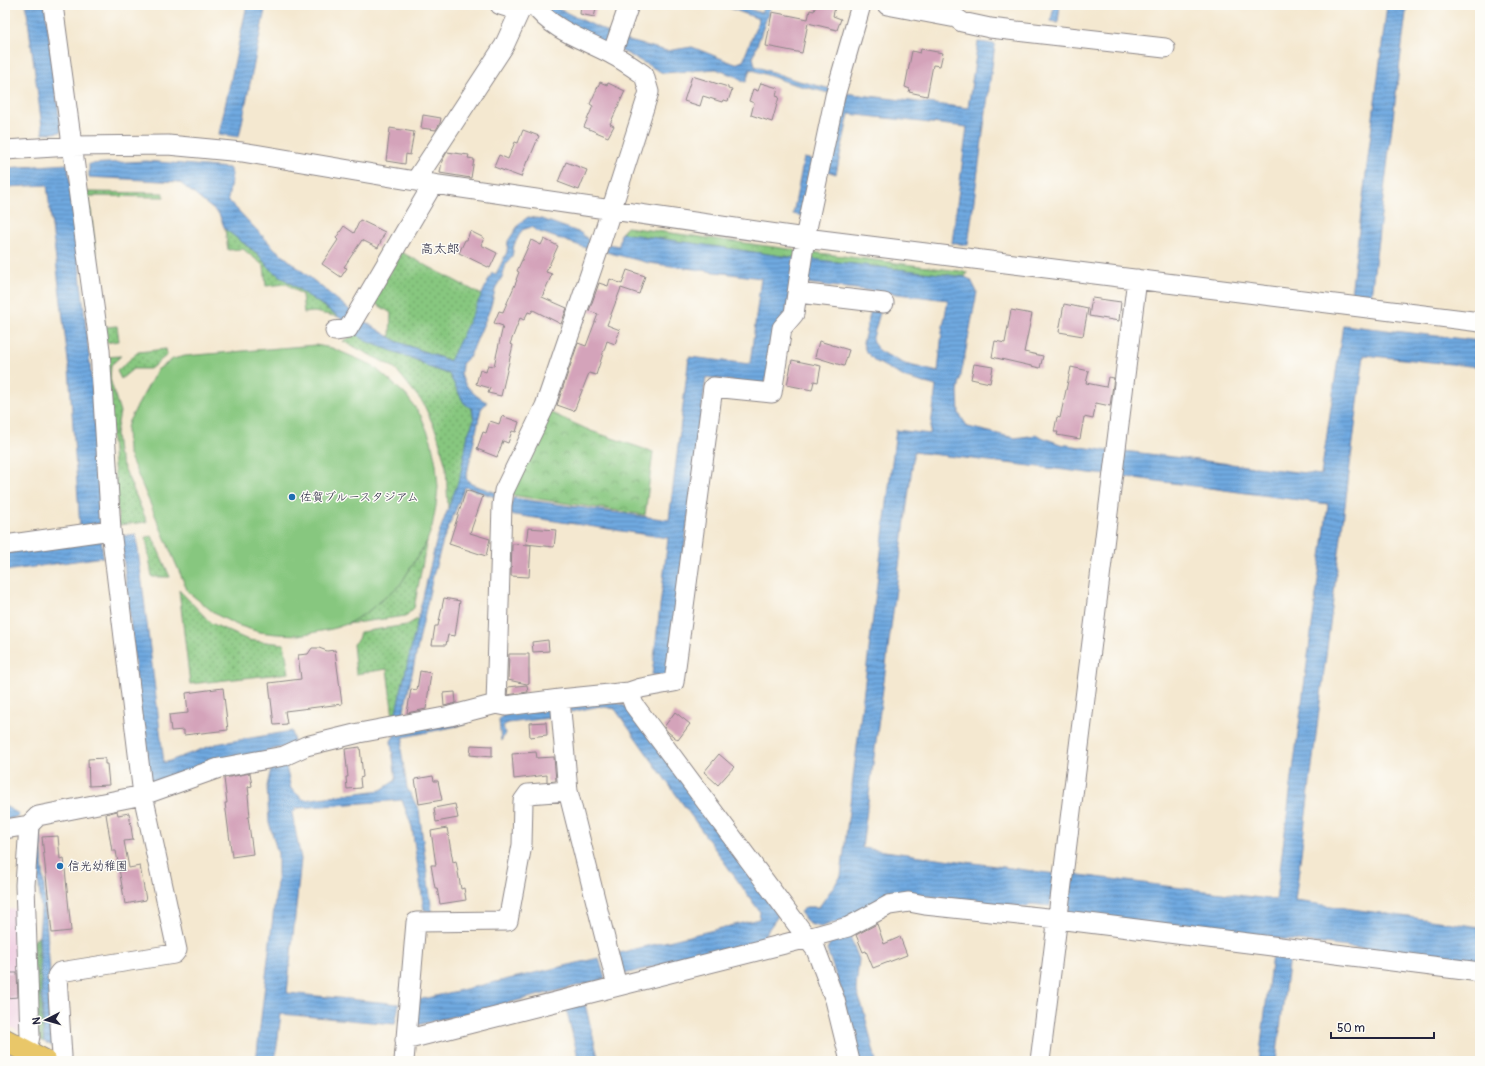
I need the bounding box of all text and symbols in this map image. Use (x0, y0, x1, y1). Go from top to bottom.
district label: 高太郎 (420, 241, 460, 257)
place label: 佐賀ブルースタジアム (300, 490, 419, 505)
marker: 佐賀ブルースタジアム (287, 492, 297, 502)
place label: 信光幼稚園 (68, 859, 128, 874)
marker: 信光幼稚園 (55, 861, 65, 871)
north arrow (26, 1000, 66, 1040)
scale bar (1331, 1014, 1434, 1040)
text: N (30, 1016, 43, 1025)
text: 50 m (1337, 1021, 1365, 1036)

